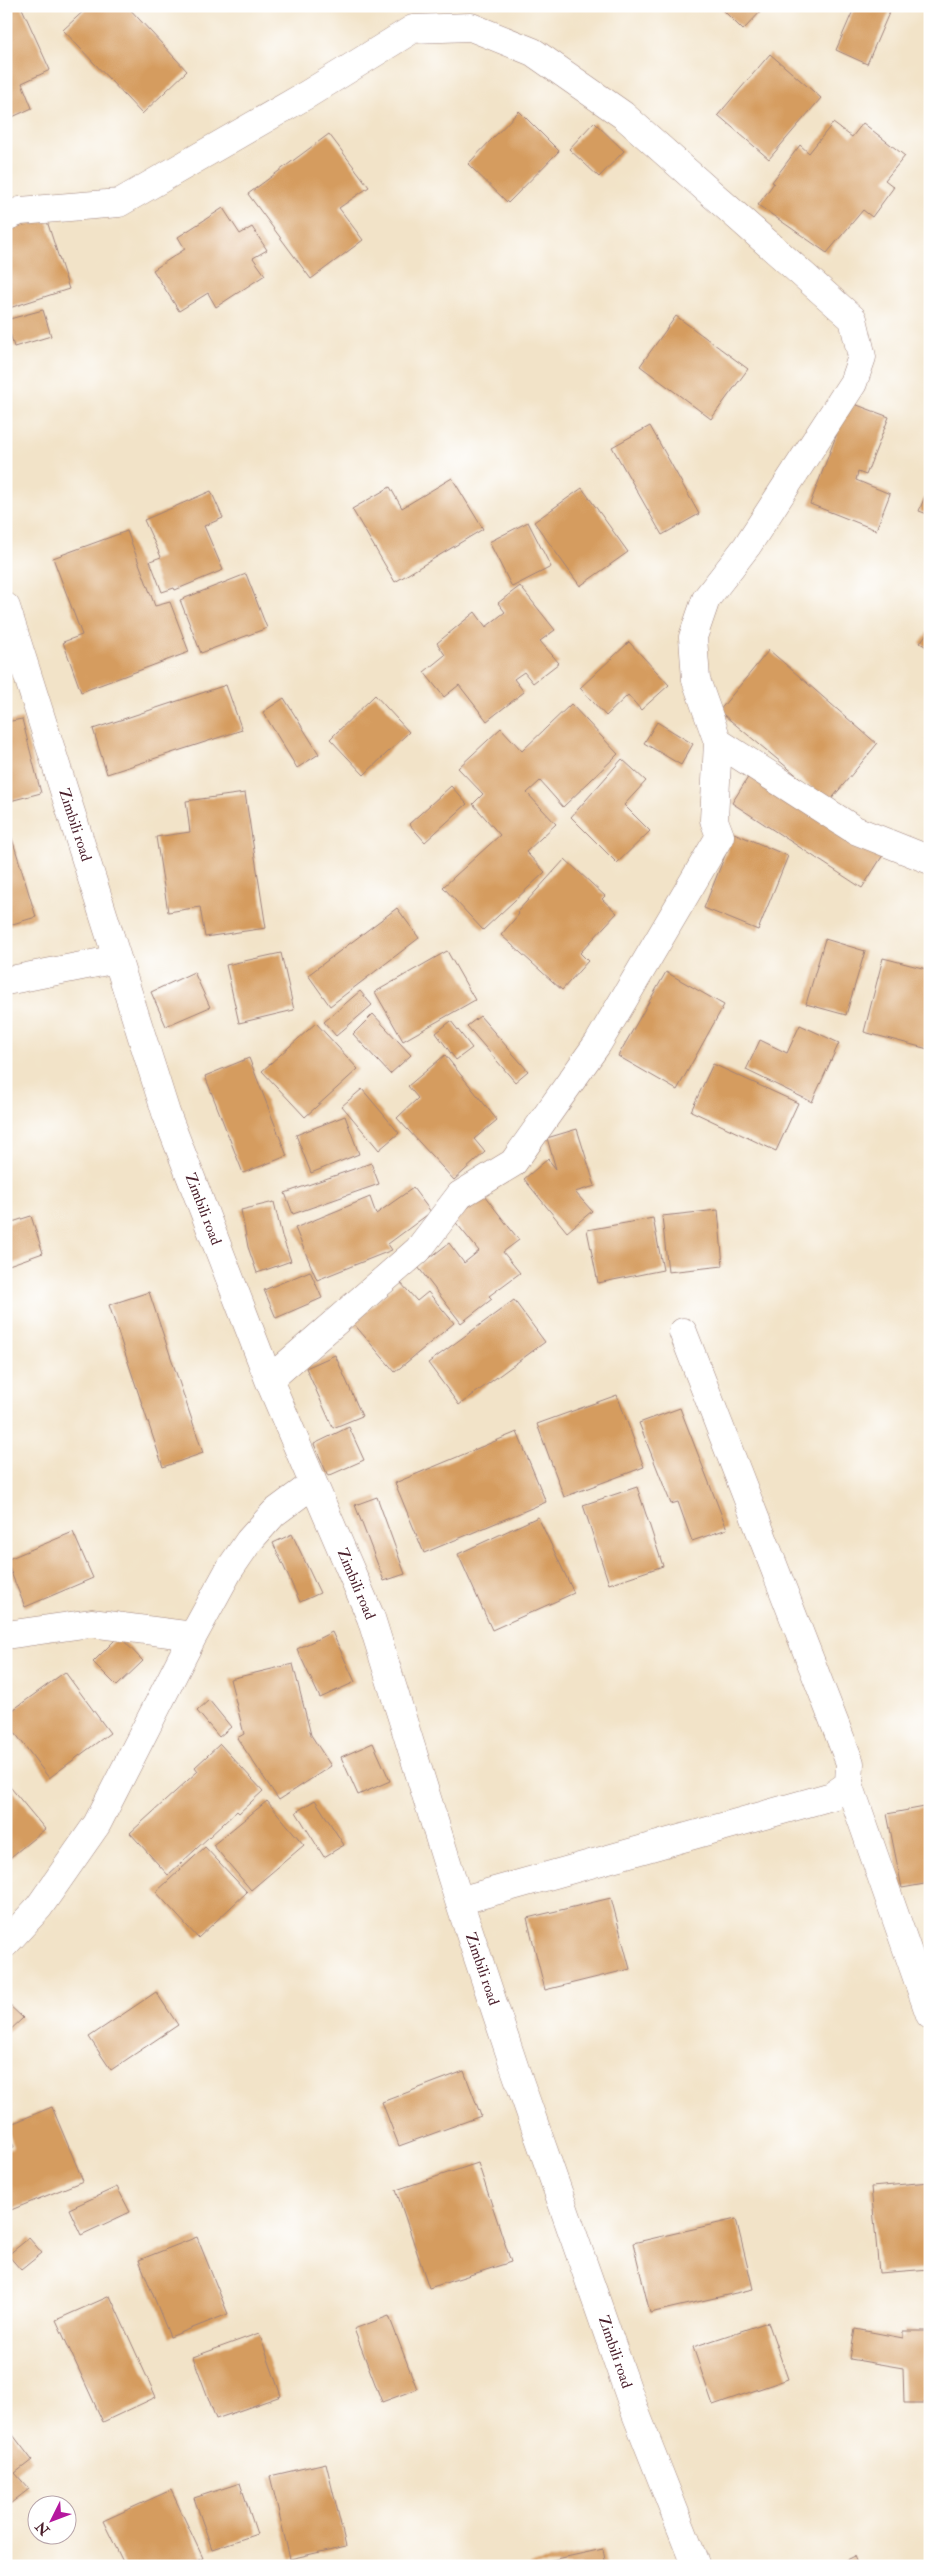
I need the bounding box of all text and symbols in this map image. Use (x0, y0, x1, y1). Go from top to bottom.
street label: Zimbili road (54, 786, 96, 864)
street label: Zimbili road (181, 1170, 226, 1248)
street label: Zimbili road (333, 1546, 380, 1623)
street label: Zimbili road (461, 1930, 503, 2008)
street label: Zimbili road (594, 2313, 636, 2391)
north arrow (28, 2494, 78, 2544)
text: N (32, 2518, 54, 2539)

